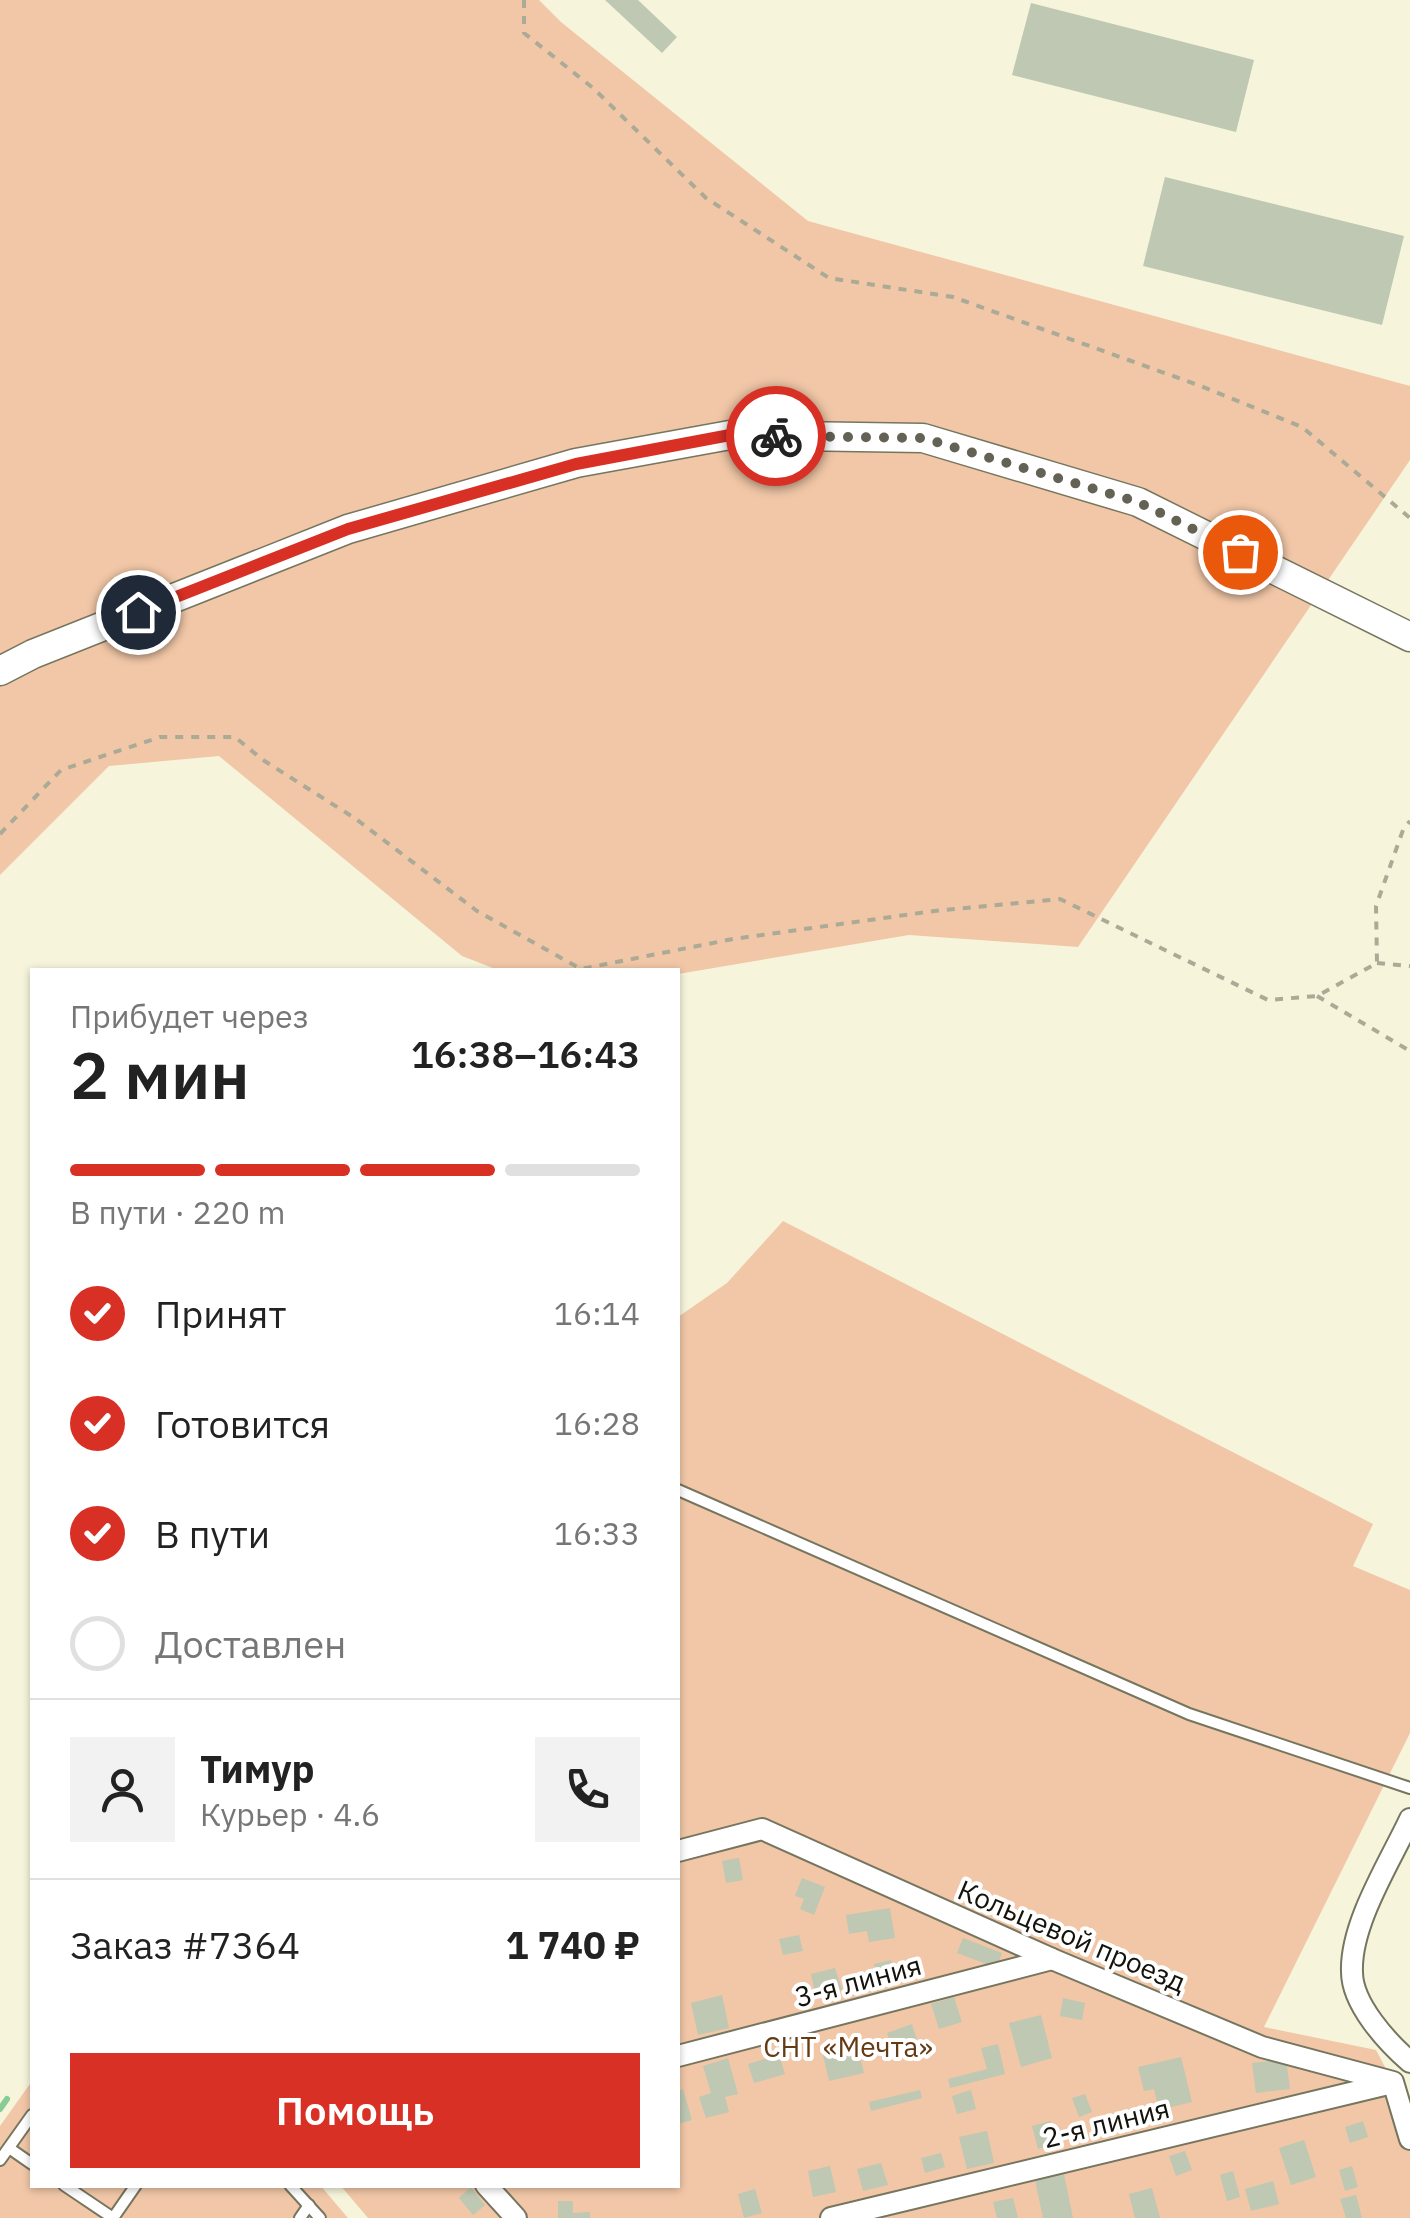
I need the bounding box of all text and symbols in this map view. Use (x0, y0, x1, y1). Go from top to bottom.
courier (726, 386, 826, 486)
icon: bike (749, 409, 804, 464)
pin (1198, 510, 1283, 595)
icon: bag (1213, 525, 1268, 580)
pin (96, 570, 181, 655)
icon: home (111, 585, 166, 640)
text: Прибудет через (70, 995, 309, 1037)
text: 16:38–16:43 (411, 1029, 640, 1078)
text: 2 мин (70, 1032, 250, 1117)
text: В пути · 220 m (70, 1191, 286, 1233)
icon: check (70, 1286, 125, 1341)
text: Принят (155, 1289, 286, 1338)
text: 16:14 (554, 1292, 640, 1334)
icon: check (70, 1396, 125, 1451)
text: Готовится (155, 1399, 330, 1448)
text: 16:28 (554, 1402, 640, 1444)
icon: check (70, 1506, 125, 1561)
text: В пути (155, 1509, 270, 1558)
text: 16:33 (554, 1512, 640, 1554)
text: Доставлен (155, 1619, 346, 1668)
button: person (70, 1737, 175, 1842)
button: phone (535, 1737, 640, 1842)
text: Тимур (200, 1744, 315, 1793)
text: Курьер · 4.6 (200, 1793, 380, 1835)
street label: Кольцевой проезд (952, 1871, 1192, 2000)
text: Заказ #7364 (70, 1920, 300, 1969)
text: 1 740 ₽ (506, 1920, 640, 1969)
street label: 3-я линия (790, 1946, 925, 2015)
park label: СНТ «Мечта» (763, 2028, 933, 2065)
button: Помощь (70, 2053, 640, 2168)
street label: 2-я линия (1038, 2089, 1173, 2156)

